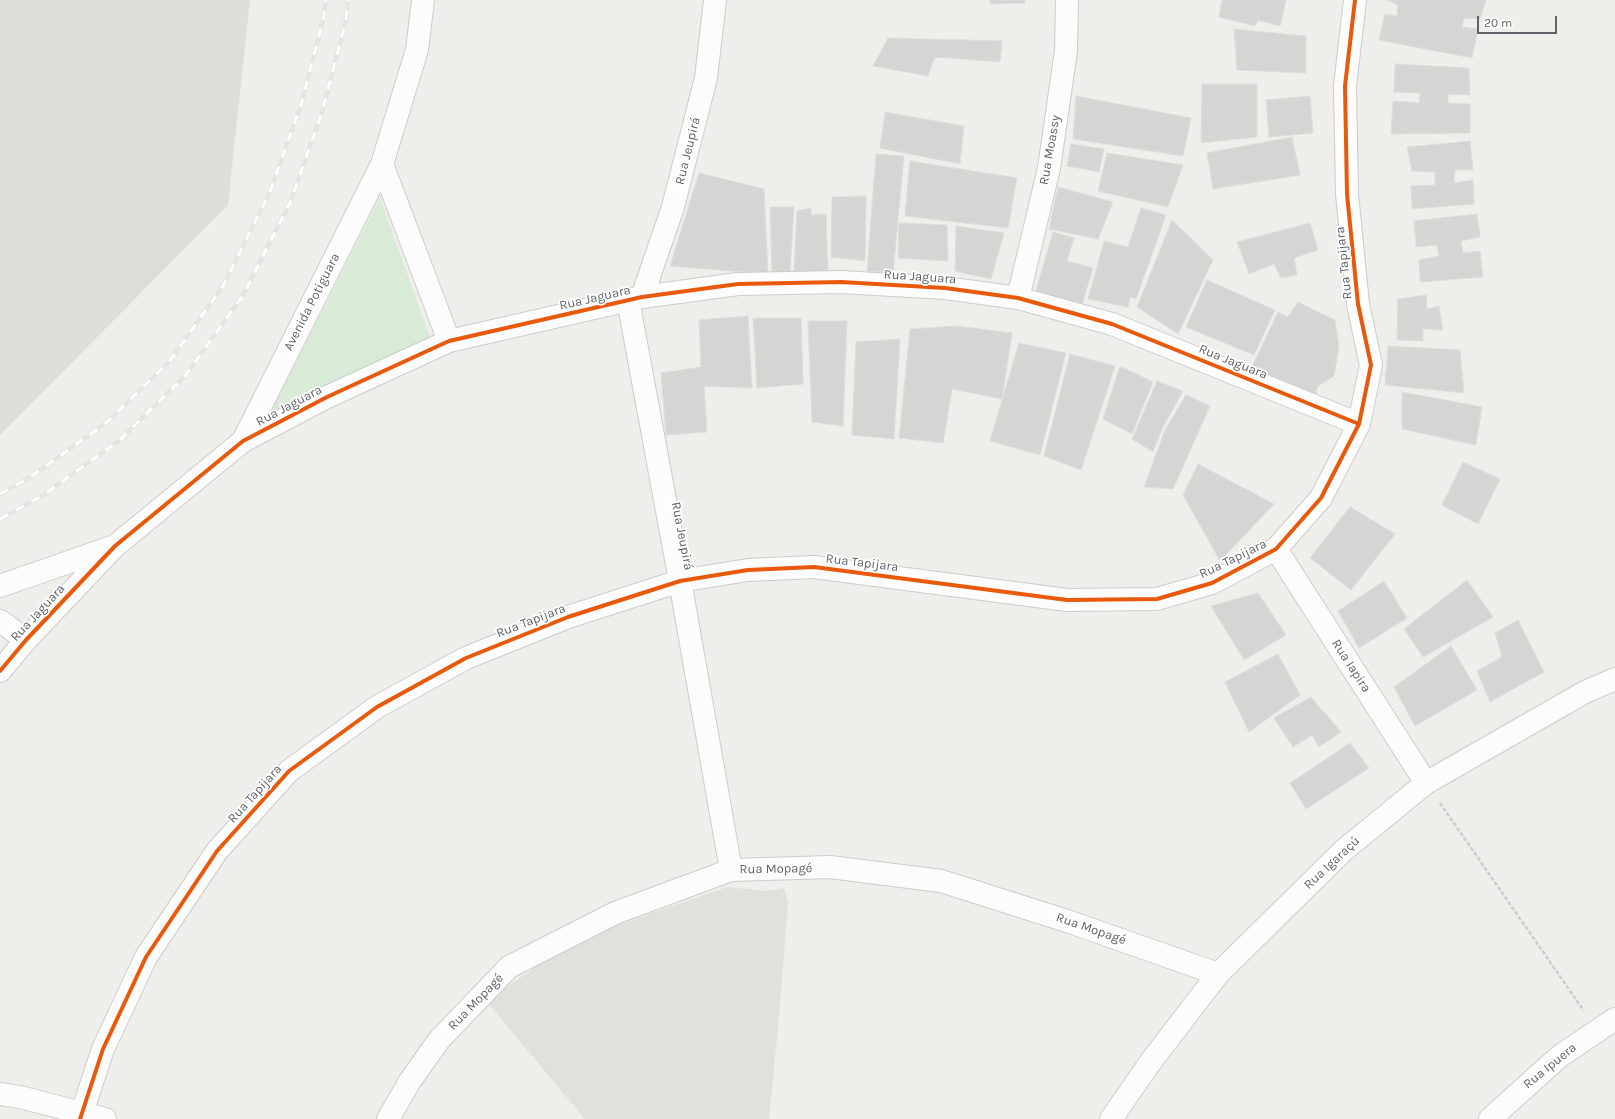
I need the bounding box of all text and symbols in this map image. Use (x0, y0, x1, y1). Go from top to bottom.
scale bar (1479, 8, 1559, 34)
text: 20 m (1484, 16, 1512, 30)
street label: Rua Moassy (1036, 114, 1064, 186)
street label: Rua Jeupirá (672, 116, 704, 186)
street label: Rua Tapijara (1332, 226, 1356, 300)
street label: Avenida Potiguara (281, 251, 343, 353)
street label: Rua Jaguara (883, 267, 957, 287)
street label: Rua Jaguara (558, 282, 632, 314)
street label: Rua Jaguara (1196, 341, 1270, 383)
street label: Rua Jaguara (253, 382, 325, 430)
street label: Rua Jeupirá (668, 501, 696, 571)
street label: Rua Tapijara (1197, 536, 1269, 582)
street label: Rua Tapijara (825, 551, 899, 575)
street label: Rua Jaguara (8, 581, 68, 645)
street label: Rua Tapijara (494, 601, 568, 641)
street label: Rua Iapira (1328, 637, 1374, 695)
street label: Rua Tapijara (225, 762, 285, 826)
street label: Rua Igaraçú (1301, 833, 1363, 893)
street label: Rua Mopagé (739, 861, 813, 877)
street label: Rua Mopagé (1054, 910, 1128, 948)
street label: Rua Mopagé (445, 970, 507, 1034)
street label: Rua Ipuera (1520, 1040, 1580, 1092)

